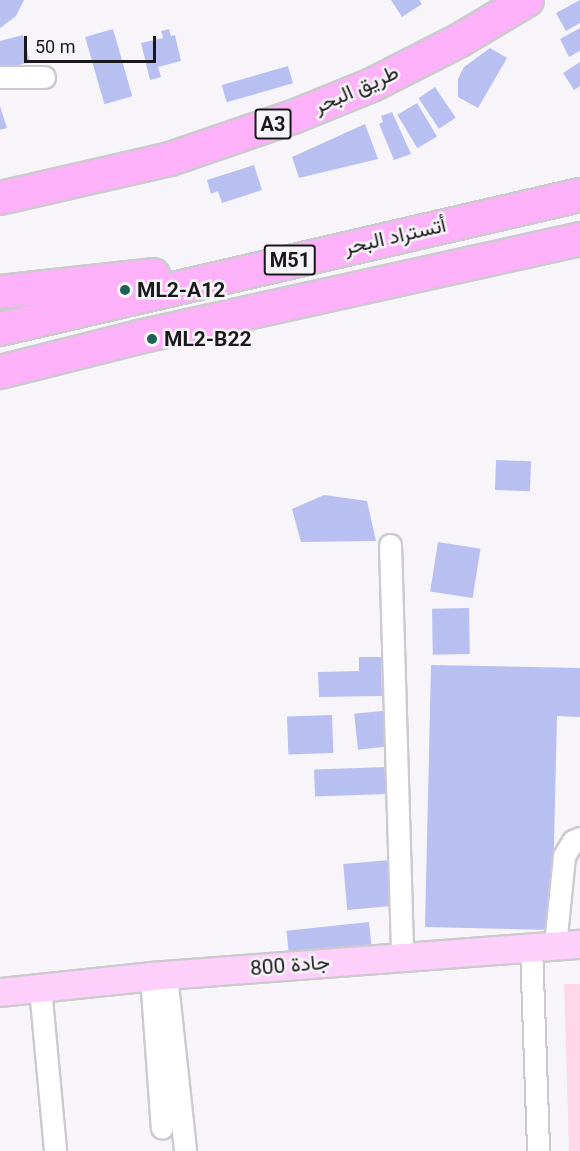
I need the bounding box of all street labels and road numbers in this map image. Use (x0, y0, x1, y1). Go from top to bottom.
street label: طريق البحر (310, 59, 402, 119)
road number: A3 (254, 107, 292, 141)
street label: أتستراد البحر (342, 212, 448, 260)
road number: M51 (263, 243, 317, 277)
street label: جادة 800 (249, 949, 331, 981)

